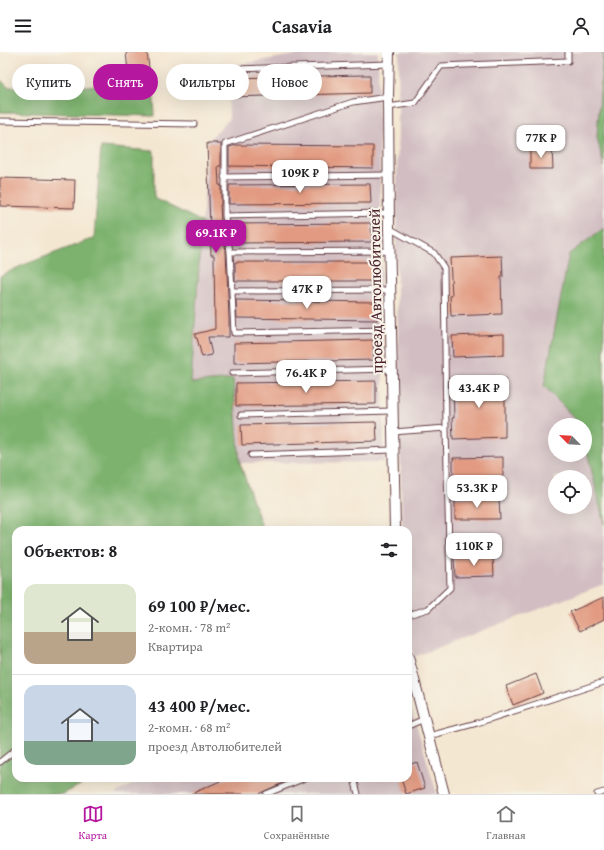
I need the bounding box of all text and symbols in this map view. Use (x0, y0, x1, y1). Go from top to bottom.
text: Casavia (272, 13, 332, 40)
icon: menu (12, 15, 34, 37)
icon: person (570, 15, 592, 37)
chip: Купить (12, 64, 85, 100)
chip: Снять (93, 64, 158, 100)
chip: Фильтры (166, 64, 249, 100)
chip: Новое (257, 64, 322, 100)
pin: 77K ₽ (513, 125, 569, 159)
text: 77K ₽ (525, 128, 557, 147)
pin: 109K ₽ (267, 160, 333, 194)
text: 109K ₽ (281, 163, 319, 182)
street label: проезд Автолюбителей (362, 208, 388, 374)
pin: 69.1K ₽ (179, 220, 253, 254)
text: 69.1K ₽ (195, 223, 237, 242)
pin: 47K ₽ (279, 276, 335, 310)
text: 47K ₽ (291, 279, 323, 298)
pin: 76.4K ₽ (269, 360, 343, 394)
text: 76.4K ₽ (285, 363, 327, 382)
pin: 43.4K ₽ (442, 375, 516, 409)
text: 43.4K ₽ (458, 378, 500, 397)
north arrow (548, 418, 592, 462)
map controls (548, 418, 592, 514)
button: locate (548, 470, 592, 514)
pin: 53.3K ₽ (440, 475, 514, 509)
text: 53.3K ₽ (456, 478, 498, 497)
pin: 110K ₽ (441, 533, 507, 567)
text: 110K ₽ (455, 536, 493, 555)
text: Объектов: 8 (24, 538, 117, 563)
icon: filters (378, 539, 400, 561)
text: 69 100 ₽/мес. (148, 593, 250, 618)
icon: home (56, 600, 104, 648)
text: 2-комн. · 78 m² (148, 618, 230, 637)
text: Квартира (148, 637, 203, 656)
text: 43 400 ₽/мес. (148, 693, 250, 718)
icon: home (56, 701, 104, 749)
text: 2-комн. · 68 m² (148, 718, 230, 737)
text: проезд Автолюбителей (148, 737, 282, 756)
tab: Карта (78, 803, 107, 843)
tab: Сохранённые (264, 803, 329, 843)
tab: Главная (486, 803, 526, 843)

